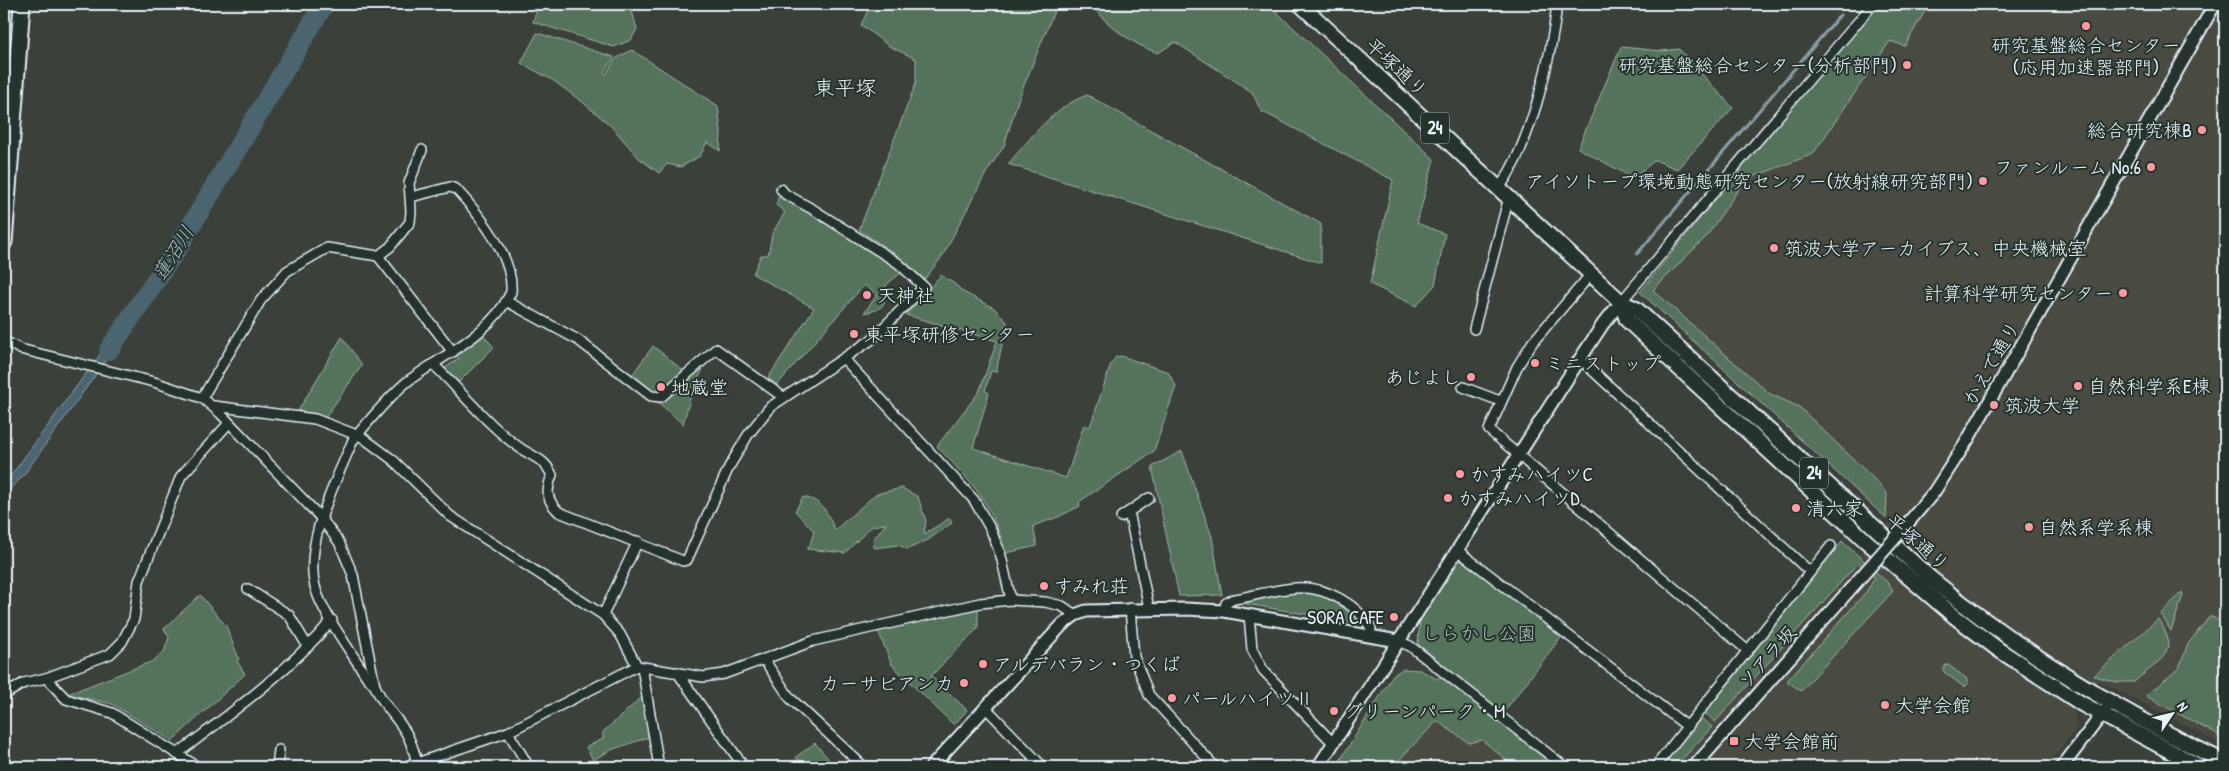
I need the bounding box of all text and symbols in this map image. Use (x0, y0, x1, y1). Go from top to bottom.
marker: 研究基盤総合センター (応用加速器部門) (2080, 20, 2092, 32)
street label: 平塚通り (1360, 32, 1434, 102)
place label: 研究基盤総合センター (応用加速器部門) (1991, 32, 2181, 80)
place label: 研究基盤総合センター(分析部門) (1618, 52, 1897, 78)
marker: 研究基盤総合センター(分析部門) (1901, 59, 1913, 71)
district label: 東平塚 (814, 73, 877, 102)
road number: 24 (1421, 112, 1449, 144)
place label: 総合研究棟B (2087, 117, 2192, 143)
marker: 総合研究棟B (2196, 124, 2208, 136)
place label: ファンルーム No.6 (1994, 154, 2141, 180)
marker: ファンルーム No.6 (2145, 161, 2157, 173)
place label: アイソトープ環境動態研究センター(放射線研究部門) (1525, 168, 1973, 194)
marker: アイソトープ環境動態研究センター(放射線研究部門) (1977, 175, 1989, 187)
water label: 蓮沼川 (145, 220, 200, 285)
place label: 筑波大学アーカイブス、中央機械室 (1784, 235, 2087, 261)
marker: 筑波大学アーカイブス、中央機械室 (1768, 242, 1780, 254)
place label: 計算科学研究センター (1924, 280, 2113, 306)
place label: 天神社 (877, 282, 934, 308)
marker: 計算科学研究センター (2117, 287, 2129, 299)
marker: 天神社 (861, 289, 873, 301)
street label: かえで通り (1956, 316, 2026, 410)
place label: 東平塚研修センター (864, 321, 1034, 347)
marker: 東平塚研修センター (848, 328, 860, 340)
place label: ミニストップ (1545, 350, 1661, 376)
marker: ミニストップ (1529, 357, 1541, 369)
place label: あじよし (1385, 364, 1461, 390)
marker: あじよし (1465, 371, 1477, 383)
place label: 自然科学系E棟 (2088, 373, 2210, 399)
place label: 地蔵堂 (671, 374, 728, 400)
marker: 自然科学系E棟 (2072, 380, 2084, 392)
marker: 地蔵堂 (655, 381, 667, 393)
place label: 筑波大学 (2004, 392, 2080, 418)
marker: 筑波大学 (1988, 399, 2000, 411)
road number: 24 (1800, 458, 1828, 488)
place label: かすみハイツC (1470, 461, 1593, 487)
marker: かすみハイツC (1454, 468, 1466, 480)
place label: かすみハイツD (1458, 485, 1580, 511)
marker: かすみハイツD (1442, 492, 1454, 504)
place label: 清六家 (1806, 495, 1863, 521)
marker: 清六家 (1790, 502, 1802, 514)
street label: 平塚通り (1881, 507, 1955, 577)
place label: 自然系学系棟 (2039, 514, 2153, 540)
marker: 自然系学系棟 (2023, 521, 2035, 533)
place label: すみれ荘 (1054, 573, 1128, 599)
marker: すみれ荘 (1038, 580, 1050, 592)
place label: SORA CAFE (1307, 604, 1385, 630)
marker: SORA CAFE (1388, 611, 1400, 623)
park label: しらかし公園 (1422, 620, 1536, 646)
street label: ソアラ坂 (1732, 620, 1802, 694)
place label: アルデバラン・つくば (993, 651, 1181, 677)
marker: アルデバラン・つくば (977, 658, 989, 670)
place label: カーサビアンカ (820, 670, 954, 696)
marker: カーサビアンカ (958, 677, 970, 689)
place label: パールハイツⅡ (1182, 685, 1314, 711)
north arrow (2146, 688, 2196, 738)
marker: パールハイツⅡ (1166, 692, 1178, 704)
place label: 大学会館 (1895, 692, 1971, 718)
place label: グリーンパーク・M (1344, 698, 1505, 724)
text: N (2173, 698, 2193, 715)
marker: 大学会館 (1879, 699, 1891, 711)
marker: グリーンパーク・M (1328, 705, 1340, 717)
place label: 大学会館前 (1744, 728, 1839, 754)
marker: 大学会館前 (1728, 735, 1740, 747)

